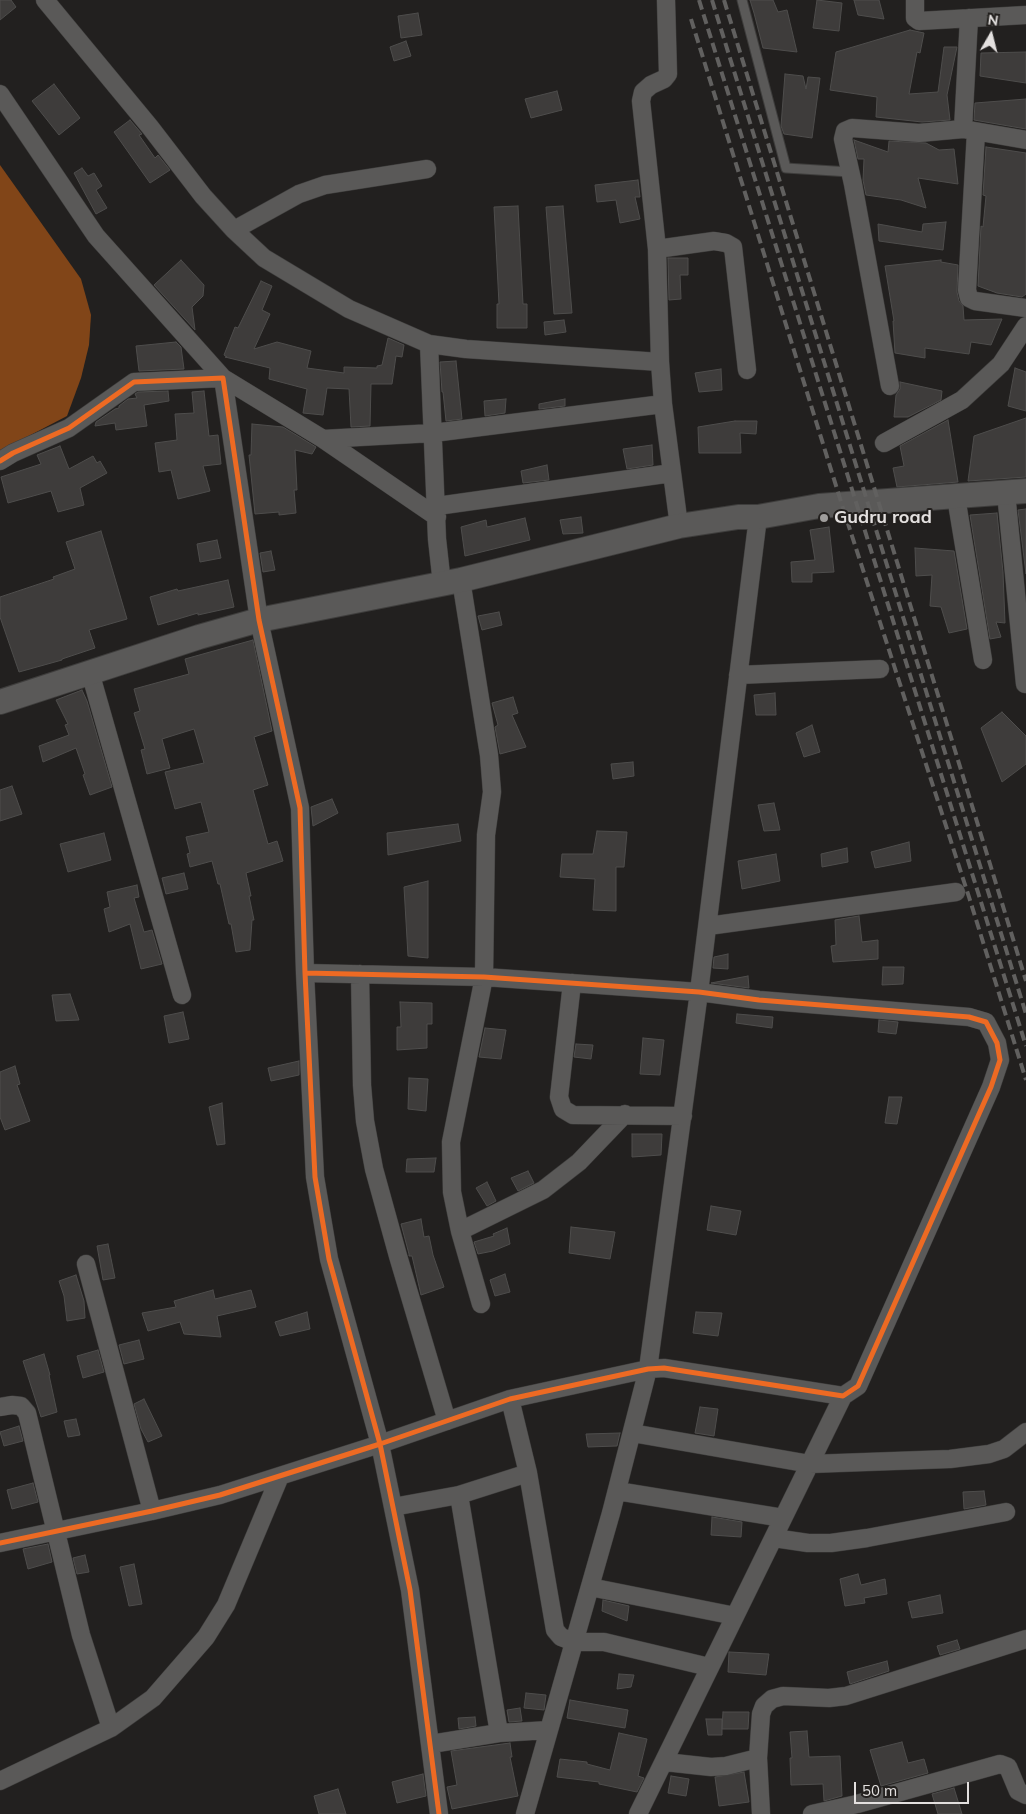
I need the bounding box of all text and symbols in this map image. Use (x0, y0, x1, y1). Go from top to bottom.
north arrow (966, 10, 1016, 60)
text: N (987, 10, 1000, 30)
place label: Gudru road (834, 507, 932, 529)
marker: Gudru road (818, 512, 830, 524)
scale bar (856, 1772, 971, 1804)
text: 50 m (862, 1781, 897, 1800)

